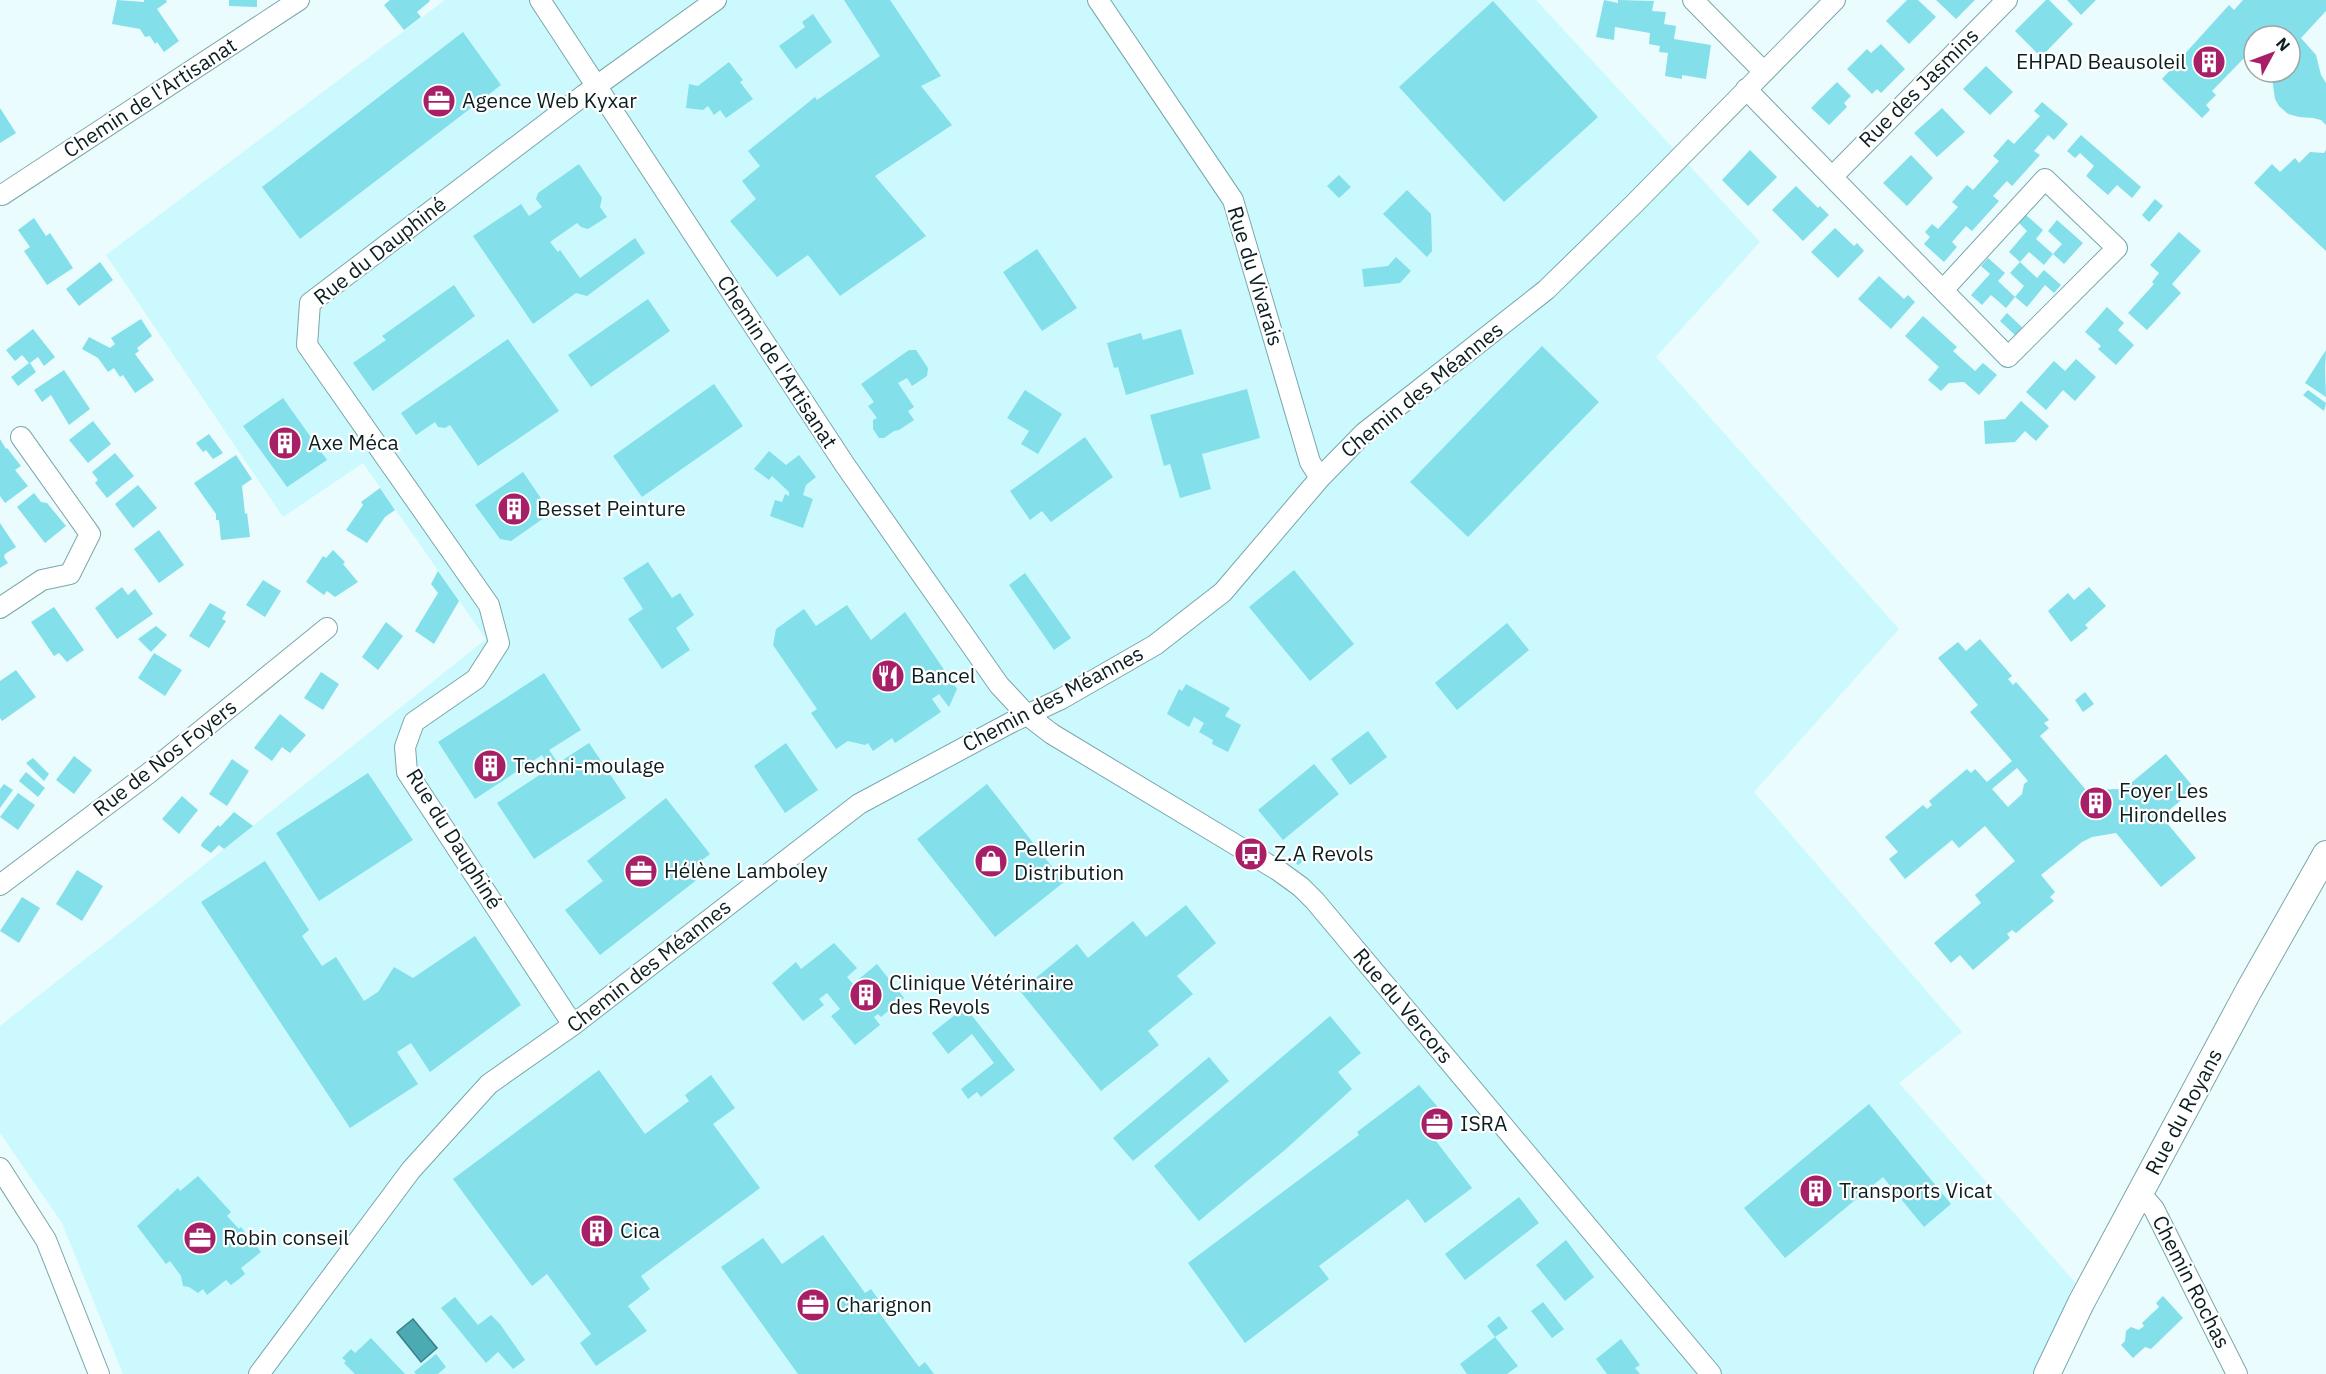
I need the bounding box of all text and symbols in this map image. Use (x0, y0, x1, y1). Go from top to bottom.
street label: Rue des Jasmins (1852, 21, 1984, 153)
north arrow (2242, 24, 2302, 84)
street label: Chemin de l'Artisanat (57, 31, 241, 164)
text: N (2272, 33, 2295, 55)
building icon: EHPAD Beausoleil (2191, 44, 2227, 80)
place label: EHPAD Beausoleil (2016, 47, 2186, 75)
office icon: Agence Web Kyxar (421, 83, 457, 119)
place label: Agence Web Kyxar (462, 86, 637, 114)
street label: Rue du Dauphiné (307, 190, 451, 311)
street label: Rue du Vivarais (1221, 202, 1290, 349)
street label: Chemin de l'Artisanat (711, 269, 844, 453)
street label: Chemin des Méannes (1334, 315, 1508, 463)
building icon: Axe Méca (267, 425, 303, 461)
place label: Axe Méca (308, 428, 399, 456)
building icon: Besset Peinture (496, 491, 532, 527)
place label: Besset Peinture (537, 494, 686, 522)
street label: Chemin des Méannes (957, 639, 1148, 758)
restaurant icon: Bancel (870, 658, 906, 694)
place label: Bancel (911, 661, 976, 689)
street label: Rue de Nos Foyers (87, 692, 242, 822)
building icon: Techni-moulage (472, 748, 508, 784)
place label: Techni-moulage (513, 751, 665, 779)
street label: Rue du Dauphiné (400, 763, 509, 914)
place label: Foyer Les Hirondelles (2119, 776, 2227, 828)
building icon: Foyer Les Hirondelles (2078, 785, 2114, 821)
place label: Pellerin Distribution (1014, 834, 1124, 886)
bus stop icon: Z.A Revols (1233, 836, 1269, 872)
place label: Z.A Revols (1274, 839, 1374, 867)
shop icon: Pellerin Distribution (973, 843, 1009, 879)
office icon: Hélène Lamboley (623, 853, 659, 889)
place label: Hélène Lamboley (664, 856, 828, 884)
street label: Chemin des Méannes (560, 892, 736, 1038)
street label: Rue du Vercors (1347, 942, 1460, 1069)
place label: Clinique Vétérinaire des Revols (889, 968, 1074, 1020)
building icon: Clinique Vétérinaire des Revols (848, 977, 884, 1013)
street label: Rue du Royans (2138, 1043, 2228, 1180)
office icon: ISRA (1419, 1106, 1455, 1142)
place label: ISRA (1460, 1109, 1508, 1137)
building icon: Transports Vicat (1798, 1173, 1834, 1209)
place label: Transports Vicat (1839, 1176, 1993, 1204)
street label: Chemin Rochas (2146, 1210, 2237, 1353)
building icon: Cica (579, 1213, 615, 1249)
place label: Cica (620, 1216, 660, 1244)
office icon: Robin conseil (182, 1220, 218, 1256)
place label: Robin conseil (223, 1223, 349, 1251)
office icon: Charignon (795, 1287, 831, 1323)
place label: Charignon (836, 1290, 932, 1318)

